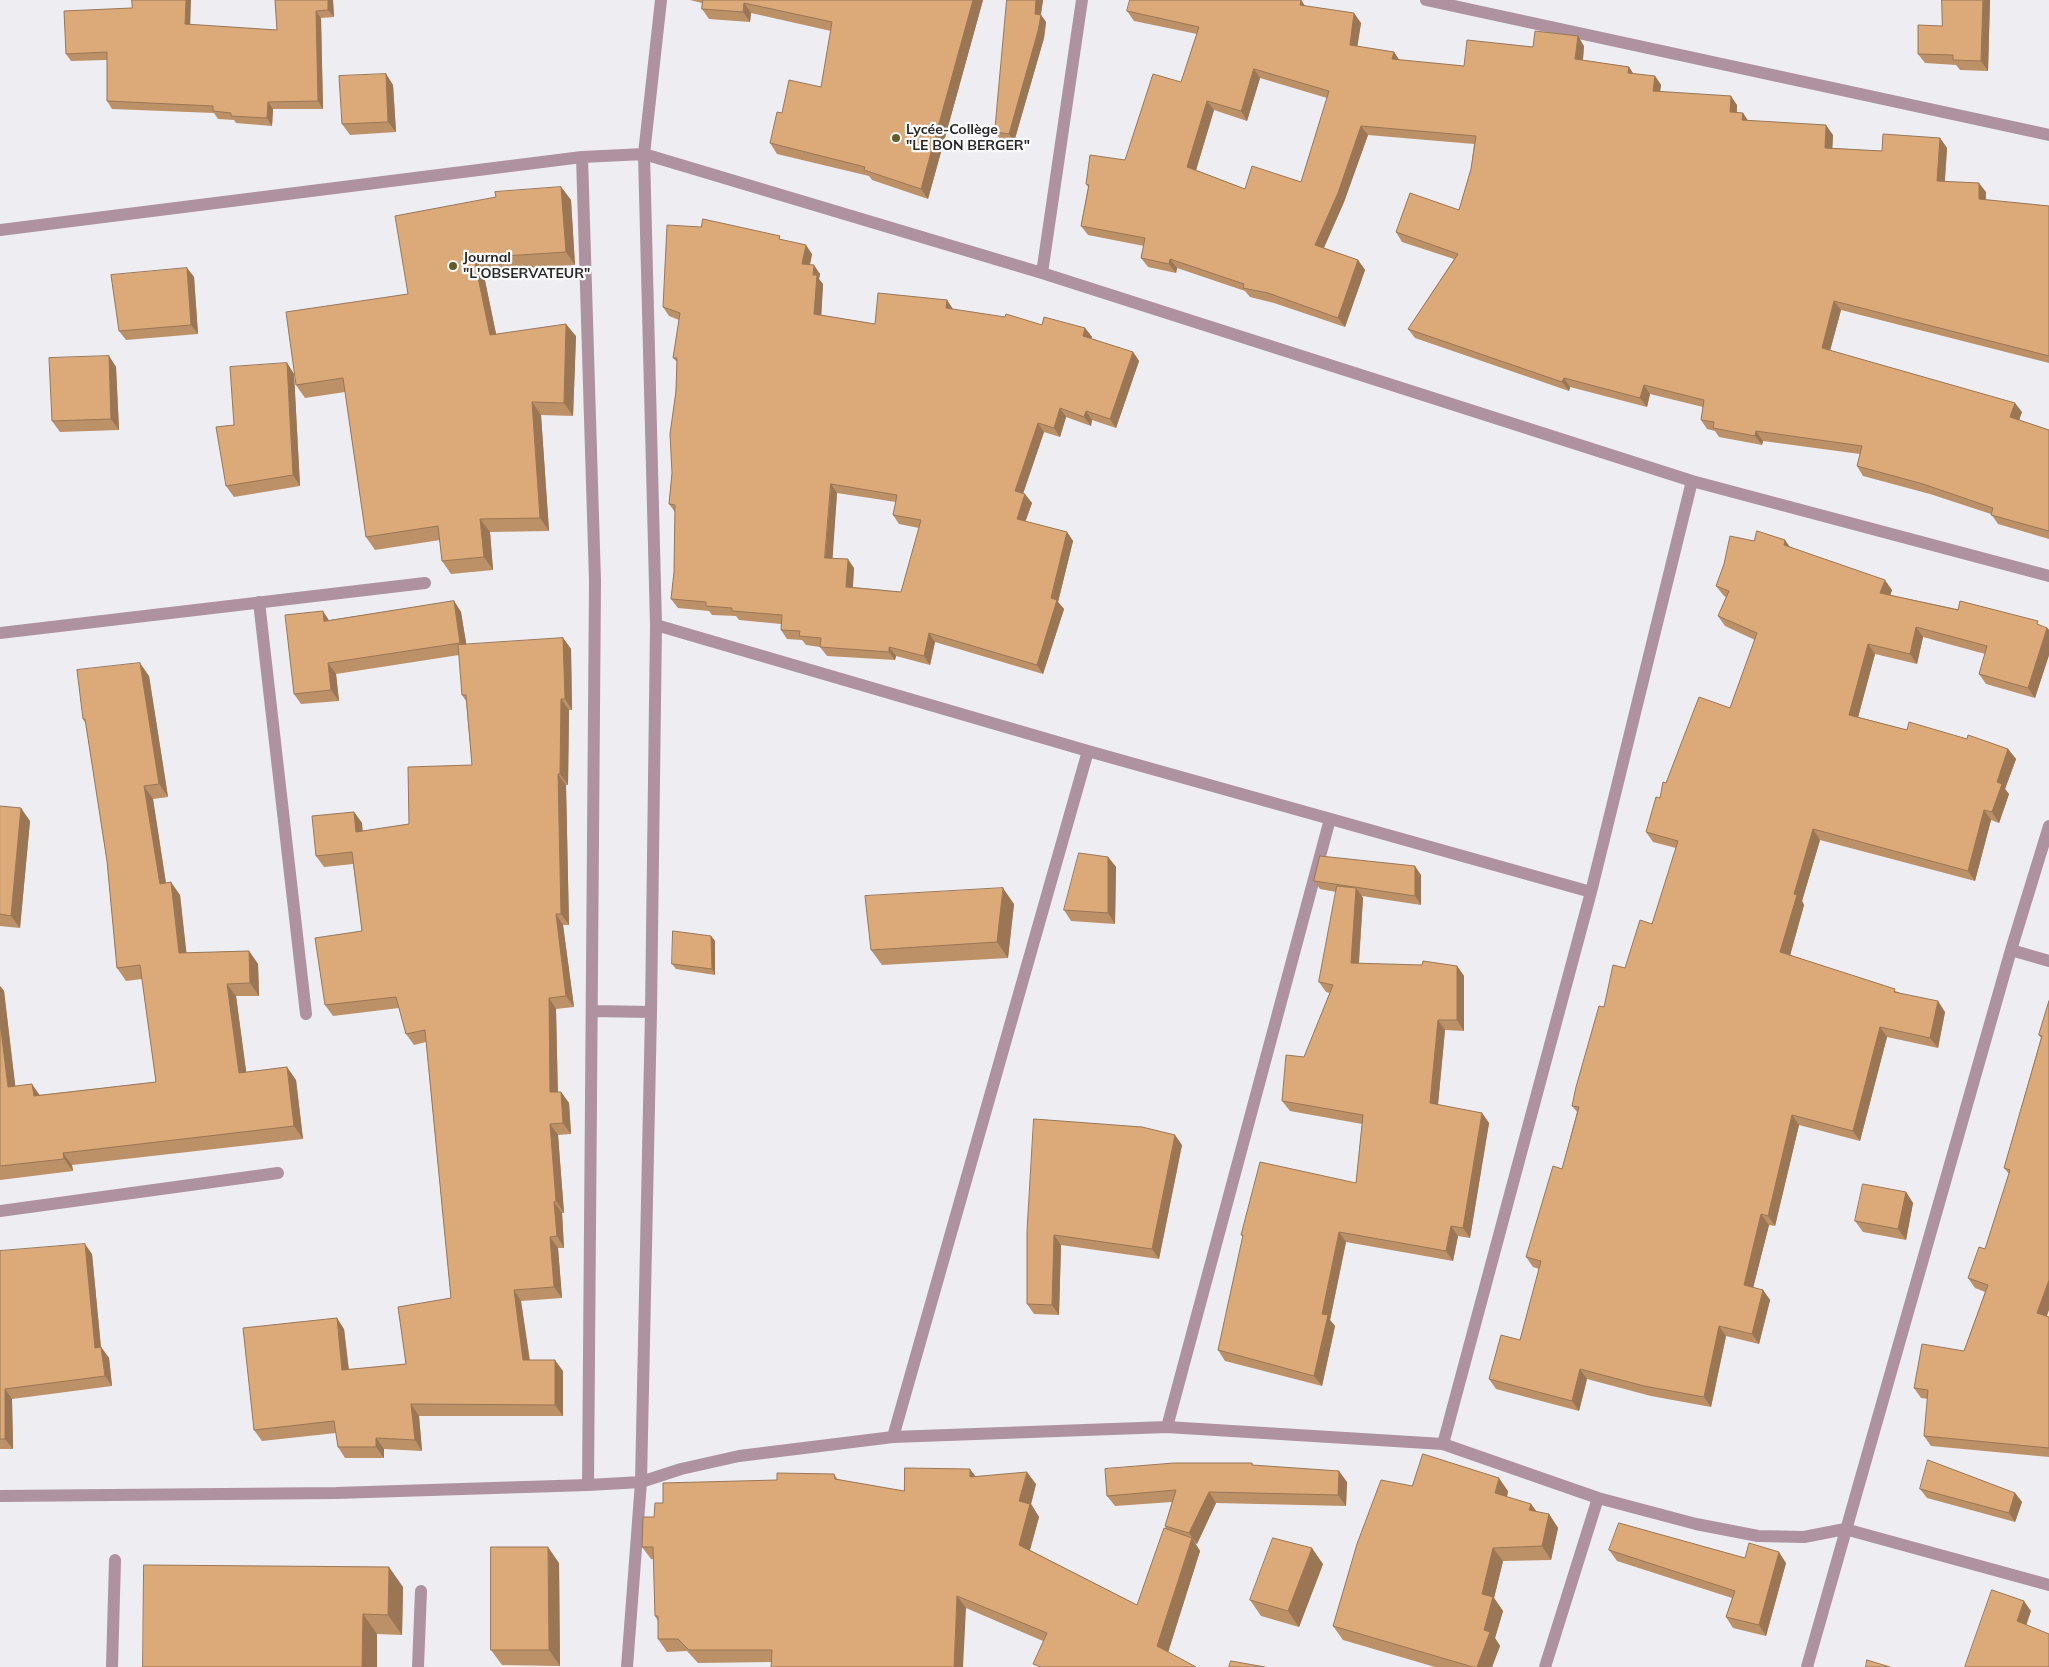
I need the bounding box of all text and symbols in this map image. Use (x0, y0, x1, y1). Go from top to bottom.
place label: Lycée-Collège "LE BON BERGER" (906, 122, 1030, 154)
marker: Lycée-Collège "LE BON BERGER" (890, 132, 902, 144)
place label: Journal "L'OBSERVATEUR" (463, 250, 590, 282)
marker: Journal "L'OBSERVATEUR" (447, 260, 459, 272)

